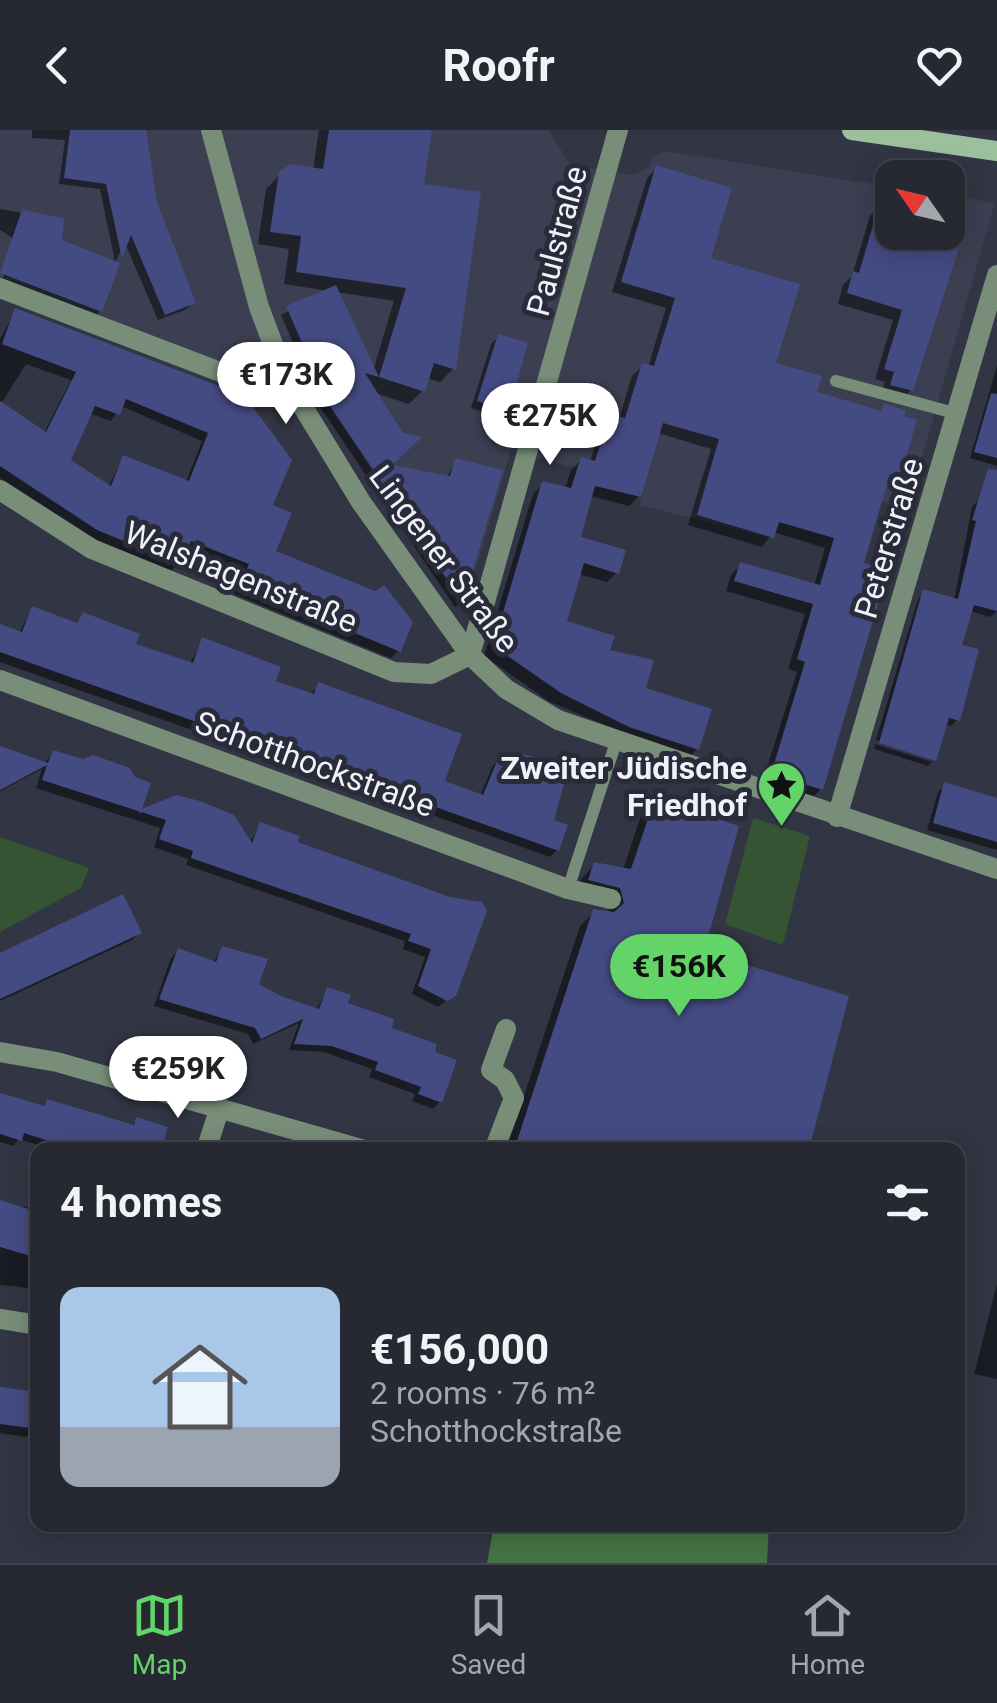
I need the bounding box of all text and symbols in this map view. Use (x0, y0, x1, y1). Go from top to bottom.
icon: back (30, 38, 85, 93)
icon: heart (912, 38, 967, 93)
text: Roofr (442, 39, 555, 92)
north arrow (875, 160, 965, 250)
map controls (875, 160, 965, 250)
street label: Paulstraße (519, 162, 595, 320)
pin: €173K (216, 342, 356, 427)
text: €173K (239, 355, 333, 393)
pin: €275K (480, 383, 620, 468)
text: €275K (503, 396, 597, 434)
street label: Peterstraße (847, 453, 931, 623)
street label: Lingener Straße (361, 458, 527, 660)
street label: Walshagenstraße (119, 513, 363, 641)
street label: Schotthockstraße (190, 703, 440, 825)
place label: Zweiter Jüdische Friedhof (500, 749, 748, 824)
place icon: Zweiter Jüdische Friedhof (756, 760, 808, 828)
pin: €156K (609, 934, 749, 1019)
text: €156K (632, 947, 726, 985)
pin: €259K (108, 1036, 248, 1121)
text: €259K (131, 1049, 225, 1087)
icon: filters (880, 1175, 935, 1230)
text: 4 homes (60, 1178, 222, 1227)
text: €156,000 (370, 1325, 549, 1374)
icon: home (140, 1327, 260, 1447)
text: 2 rooms · 76 m² (370, 1374, 595, 1412)
text: Schotthockstraße (370, 1412, 622, 1450)
tab: Map (132, 1588, 187, 1681)
tab: Saved (451, 1588, 526, 1681)
tab: Home (790, 1588, 865, 1681)

